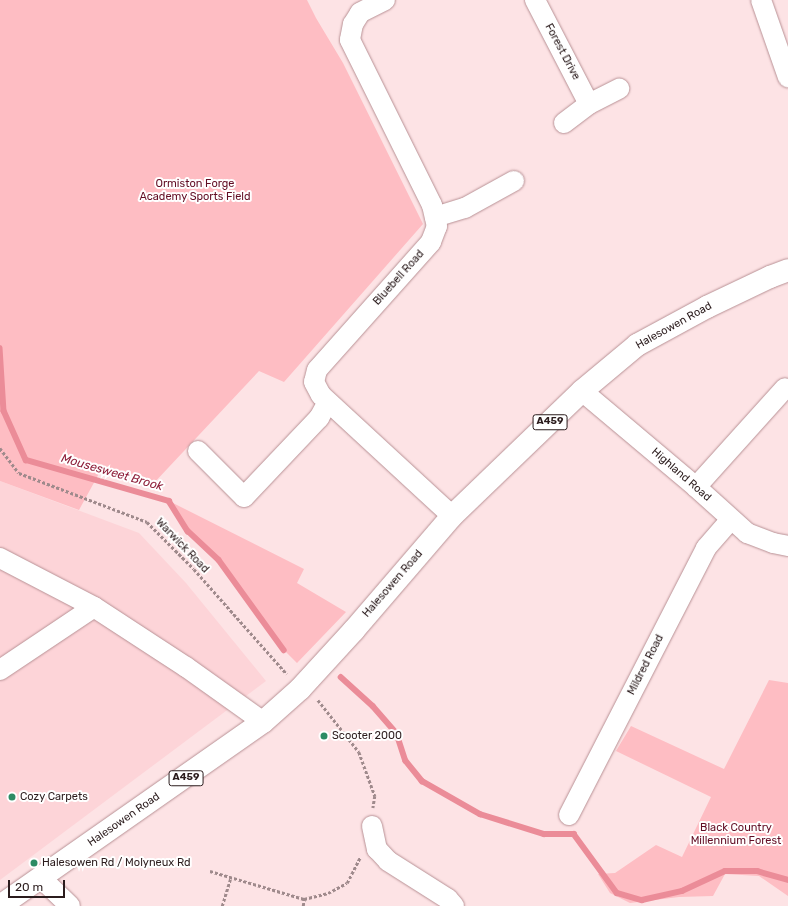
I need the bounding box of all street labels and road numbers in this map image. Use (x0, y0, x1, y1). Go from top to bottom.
street label: Forest Drive (542, 22, 582, 82)
street label: Bluebell Road (371, 248, 427, 308)
street label: Halesowen Road (634, 300, 714, 352)
road number: A459 (532, 414, 568, 430)
street label: Highland Road (649, 446, 713, 504)
street label: Warwick Road (153, 516, 211, 576)
street label: Halesowen Road (360, 548, 426, 620)
street label: Mildred Road (625, 633, 667, 697)
road number: A459 (168, 770, 204, 786)
street label: Halesowen Road (85, 790, 163, 850)

